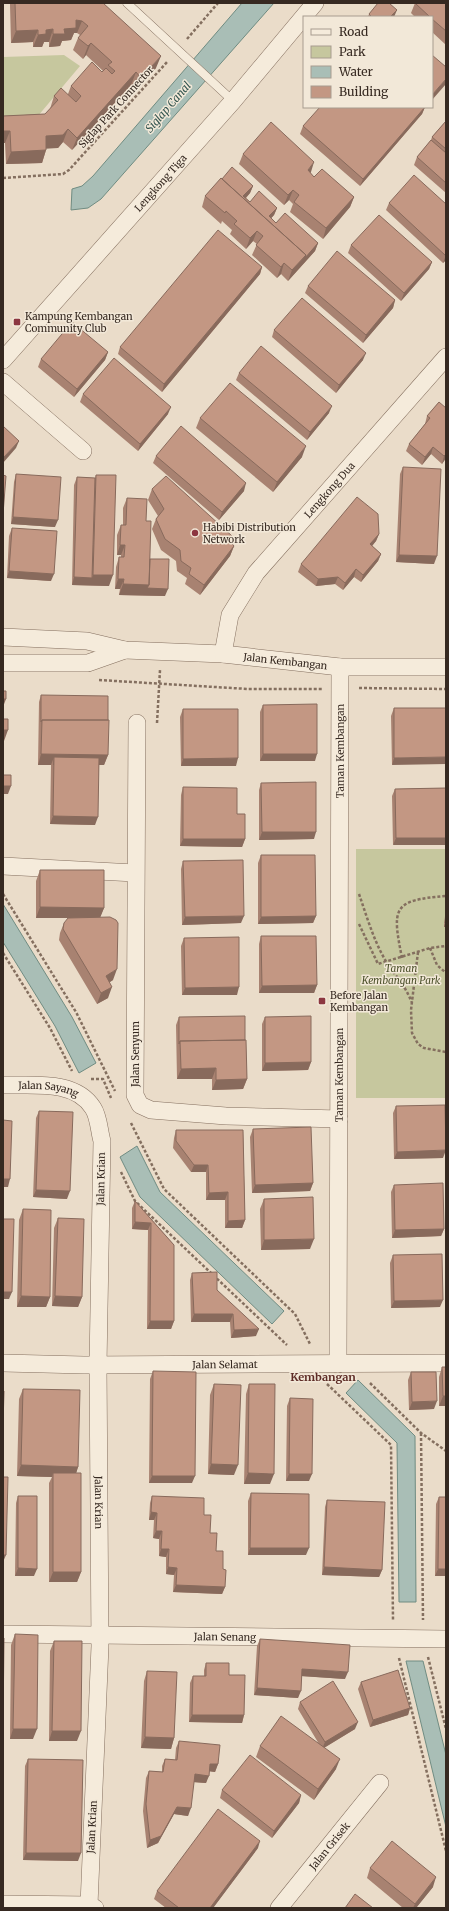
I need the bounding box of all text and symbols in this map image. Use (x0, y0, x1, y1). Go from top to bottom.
legend (303, 16, 433, 108)
text: Road (339, 24, 368, 39)
text: Park (339, 44, 366, 59)
street label: Siglap Park Connector (76, 63, 157, 151)
text: Water (338, 64, 374, 79)
water label: Siglap Canal (142, 79, 194, 135)
text: Building (339, 84, 389, 99)
street label: Lengkong Tiga (131, 151, 190, 214)
place label: Kampung Kembangan Community Club (25, 310, 133, 335)
marker: Kampung Kembangan Community Club (12, 317, 22, 327)
street label: Lengkong Dua (301, 459, 358, 520)
place label: Habibi Distribution Network (203, 521, 296, 546)
marker: Habibi Distribution Network (190, 528, 200, 538)
street label: Jalan Kembangan (242, 650, 328, 672)
street label: Taman Kembangan (333, 703, 346, 798)
park label: Taman Kembangan Park (361, 962, 441, 987)
place label: Before Jalan Kembangan (330, 989, 388, 1014)
marker: Before Jalan Kembangan (317, 996, 327, 1006)
street label: Jalan Senyum (129, 1021, 142, 1088)
street label: Taman Kembangan (332, 1027, 345, 1122)
street label: Jalan Sayang (17, 1078, 81, 1100)
street label: Jalan Krian (94, 1152, 108, 1207)
street label: Jalan Selamat (191, 1358, 258, 1371)
district label: Kembangan (290, 1370, 356, 1384)
street label: Jalan Krian (92, 1475, 106, 1529)
street label: Jalan Senang (193, 1630, 256, 1643)
street label: Jalan Krian (84, 1800, 100, 1855)
street label: Jalan Grisek (305, 1819, 353, 1873)

